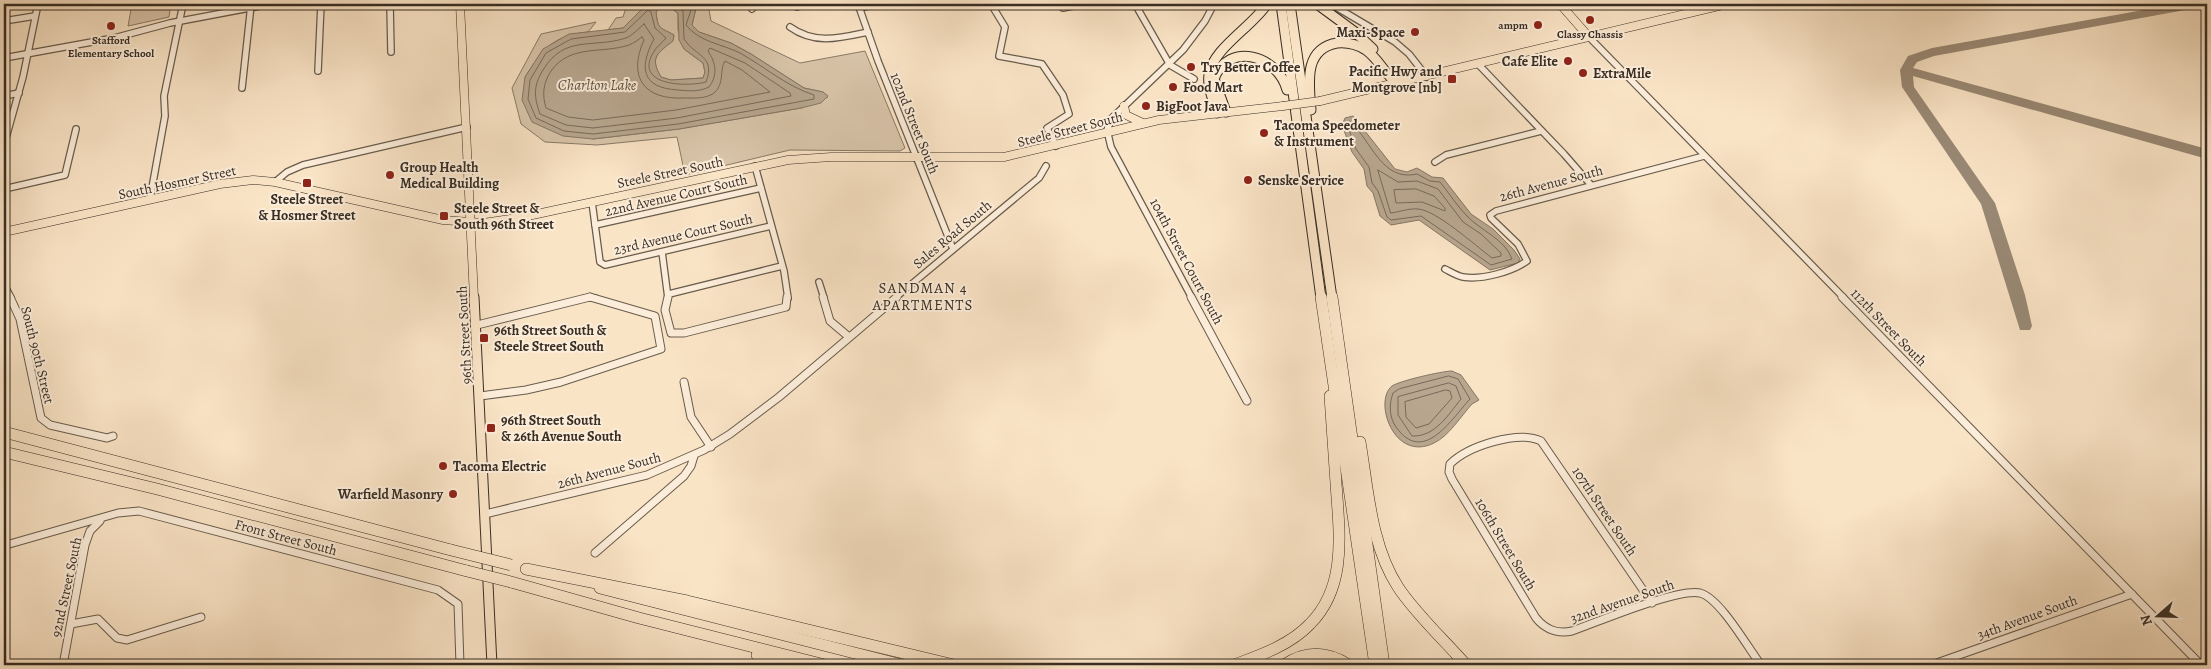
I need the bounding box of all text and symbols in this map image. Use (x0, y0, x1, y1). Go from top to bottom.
marker: Classy Chassis (1584, 14, 1596, 26)
place label: ampm (1498, 18, 1528, 33)
marker: ampm (1532, 19, 1544, 31)
marker: Stafford Elementary School (105, 20, 117, 32)
place label: Maxi-Space (1336, 23, 1406, 42)
marker: Maxi-Space (1409, 26, 1421, 38)
place label: Classy Chassis (1557, 27, 1623, 42)
place label: Stafford Elementary School (68, 33, 154, 61)
place label: Cafe Elite (1502, 52, 1559, 71)
marker: Cafe Elite (1562, 55, 1574, 67)
place label: Try Better Coffee (1201, 58, 1301, 77)
marker: Try Better Coffee (1185, 61, 1197, 73)
place label: Pacific Hwy and Montgrove [nb] (1349, 62, 1442, 97)
place label: ExtraMile (1593, 64, 1652, 83)
marker: ExtraMile (1577, 67, 1589, 79)
street label: 102nd Street South (886, 70, 944, 177)
marker: Pacific Hwy and Montgrove [nb] (1446, 73, 1458, 85)
water label: Charlton Lake (558, 75, 637, 95)
place label: Food Mart (1183, 78, 1243, 97)
marker: Food Mart (1167, 81, 1179, 93)
place label: BigFoot Java (1156, 97, 1228, 116)
marker: BigFoot Java (1140, 100, 1152, 112)
street label: Steele Street South (1015, 107, 1125, 152)
place label: Tacoma Speedometer & Instrument (1274, 116, 1400, 151)
marker: Tacoma Speedometer & Instrument (1258, 127, 1270, 139)
street label: Steele Street South (615, 152, 725, 193)
place label: Group Health Medical Building (400, 158, 500, 193)
street label: 26th Avenue South (1497, 160, 1605, 206)
street label: South Hosmer Street (116, 161, 238, 204)
marker: Group Health Medical Building (384, 169, 396, 181)
street label: 22nd Avenue Court South (603, 170, 750, 221)
place label: Senske Service (1258, 171, 1344, 190)
marker: Senske Service (1242, 174, 1254, 186)
marker: Steele Street & Hosmer Street (301, 177, 313, 189)
place label: Steele Street & Hosmer Street (258, 190, 356, 225)
street label: Sales Road South (909, 195, 996, 273)
street label: 104th Street Court South (1145, 195, 1228, 328)
place label: Steele Street & South 96th Street (454, 199, 554, 234)
street label: 23rd Avenue Court South (612, 209, 755, 260)
marker: Steele Street & South 96th Street (438, 210, 450, 222)
district label: SANDMAN 4 APARTMENTS (872, 278, 973, 315)
street label: 112th Street South (1846, 284, 1931, 371)
street label: 96th Street South (452, 285, 477, 385)
street label: South 90th Street (16, 304, 59, 406)
place label: 96th Street South & Steele Street South (494, 321, 607, 356)
marker: 96th Street South & Steele Street South (478, 332, 490, 344)
place label: 96th Street South & 26th Avenue South (501, 411, 622, 446)
marker: 96th Street South & 26th Avenue South (485, 422, 497, 434)
street label: 26th Avenue South (555, 447, 663, 493)
place label: Tacoma Electric (453, 457, 546, 476)
marker: Tacoma Electric (437, 460, 449, 472)
street label: 107th Street South (1568, 463, 1642, 560)
place label: Warfield Masonry (337, 485, 443, 504)
marker: Warfield Masonry (447, 488, 459, 500)
street label: 106th Street South (1470, 495, 1541, 594)
street label: Front Street South (233, 515, 340, 560)
street label: 92nd Street South (47, 535, 86, 639)
street label: 32nd Avenue South (1568, 575, 1677, 628)
street label: 34th Avenue South (1974, 590, 2080, 644)
north arrow (2134, 592, 2184, 642)
text: N (2136, 612, 2157, 628)

